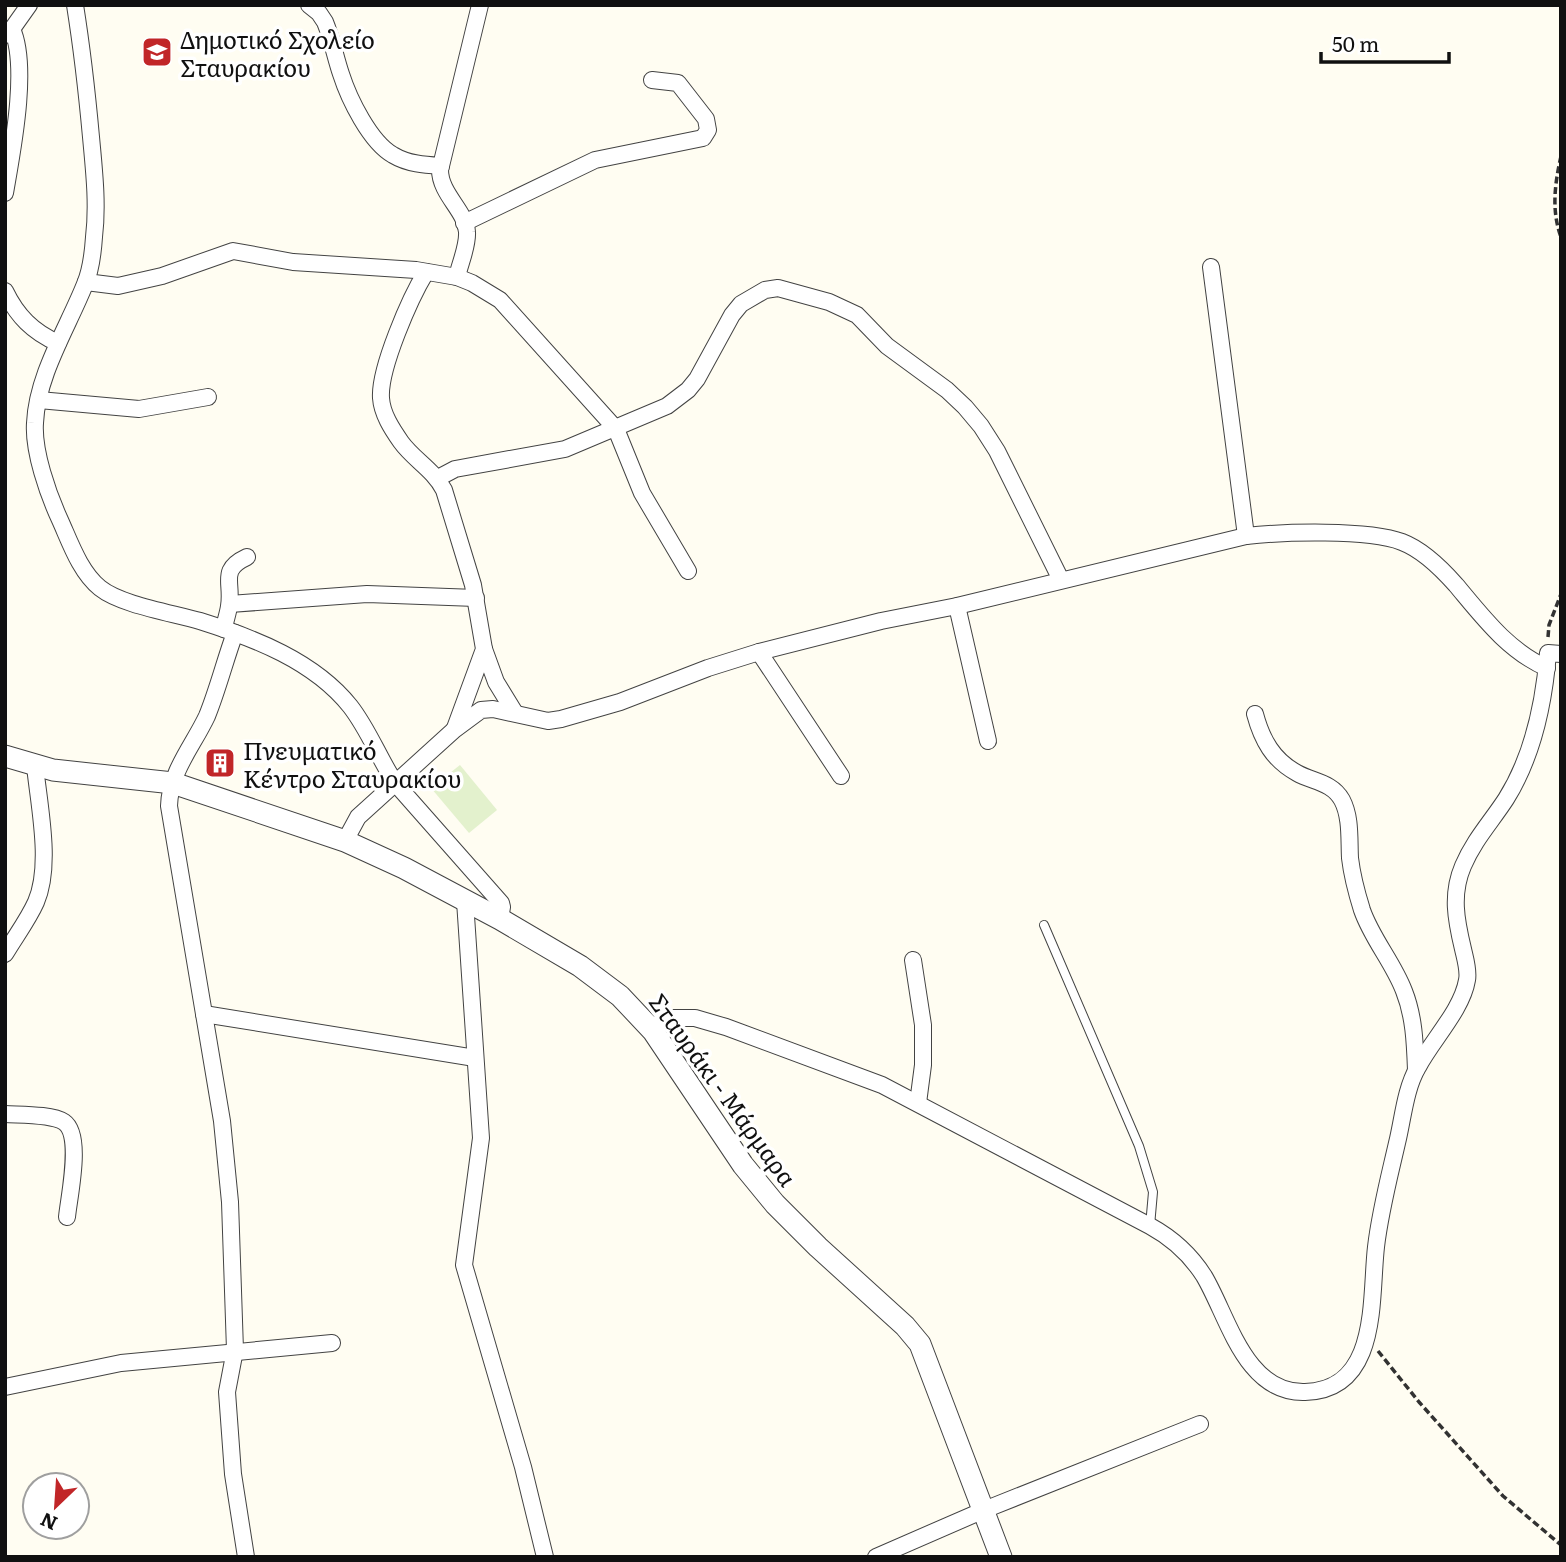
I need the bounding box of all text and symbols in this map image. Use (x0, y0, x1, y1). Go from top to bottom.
place label: Δημοτικό Σχολείο Σταυρακίου (180, 21, 375, 84)
scale bar (1321, 21, 1449, 65)
text: 50 m (1332, 27, 1379, 58)
school or university icon: Δημοτικό Σχολείο Σταυρακίου (140, 35, 174, 69)
place label: Πνευματικό Κέντρο Σταυρακίου (243, 732, 461, 795)
building icon: Πνευματικό Κέντρο Σταυρακίου (203, 746, 237, 780)
street label: Σταυράκι - Μάρμαρα (642, 985, 806, 1193)
north arrow (21, 1471, 91, 1541)
text: N (35, 1506, 62, 1538)

